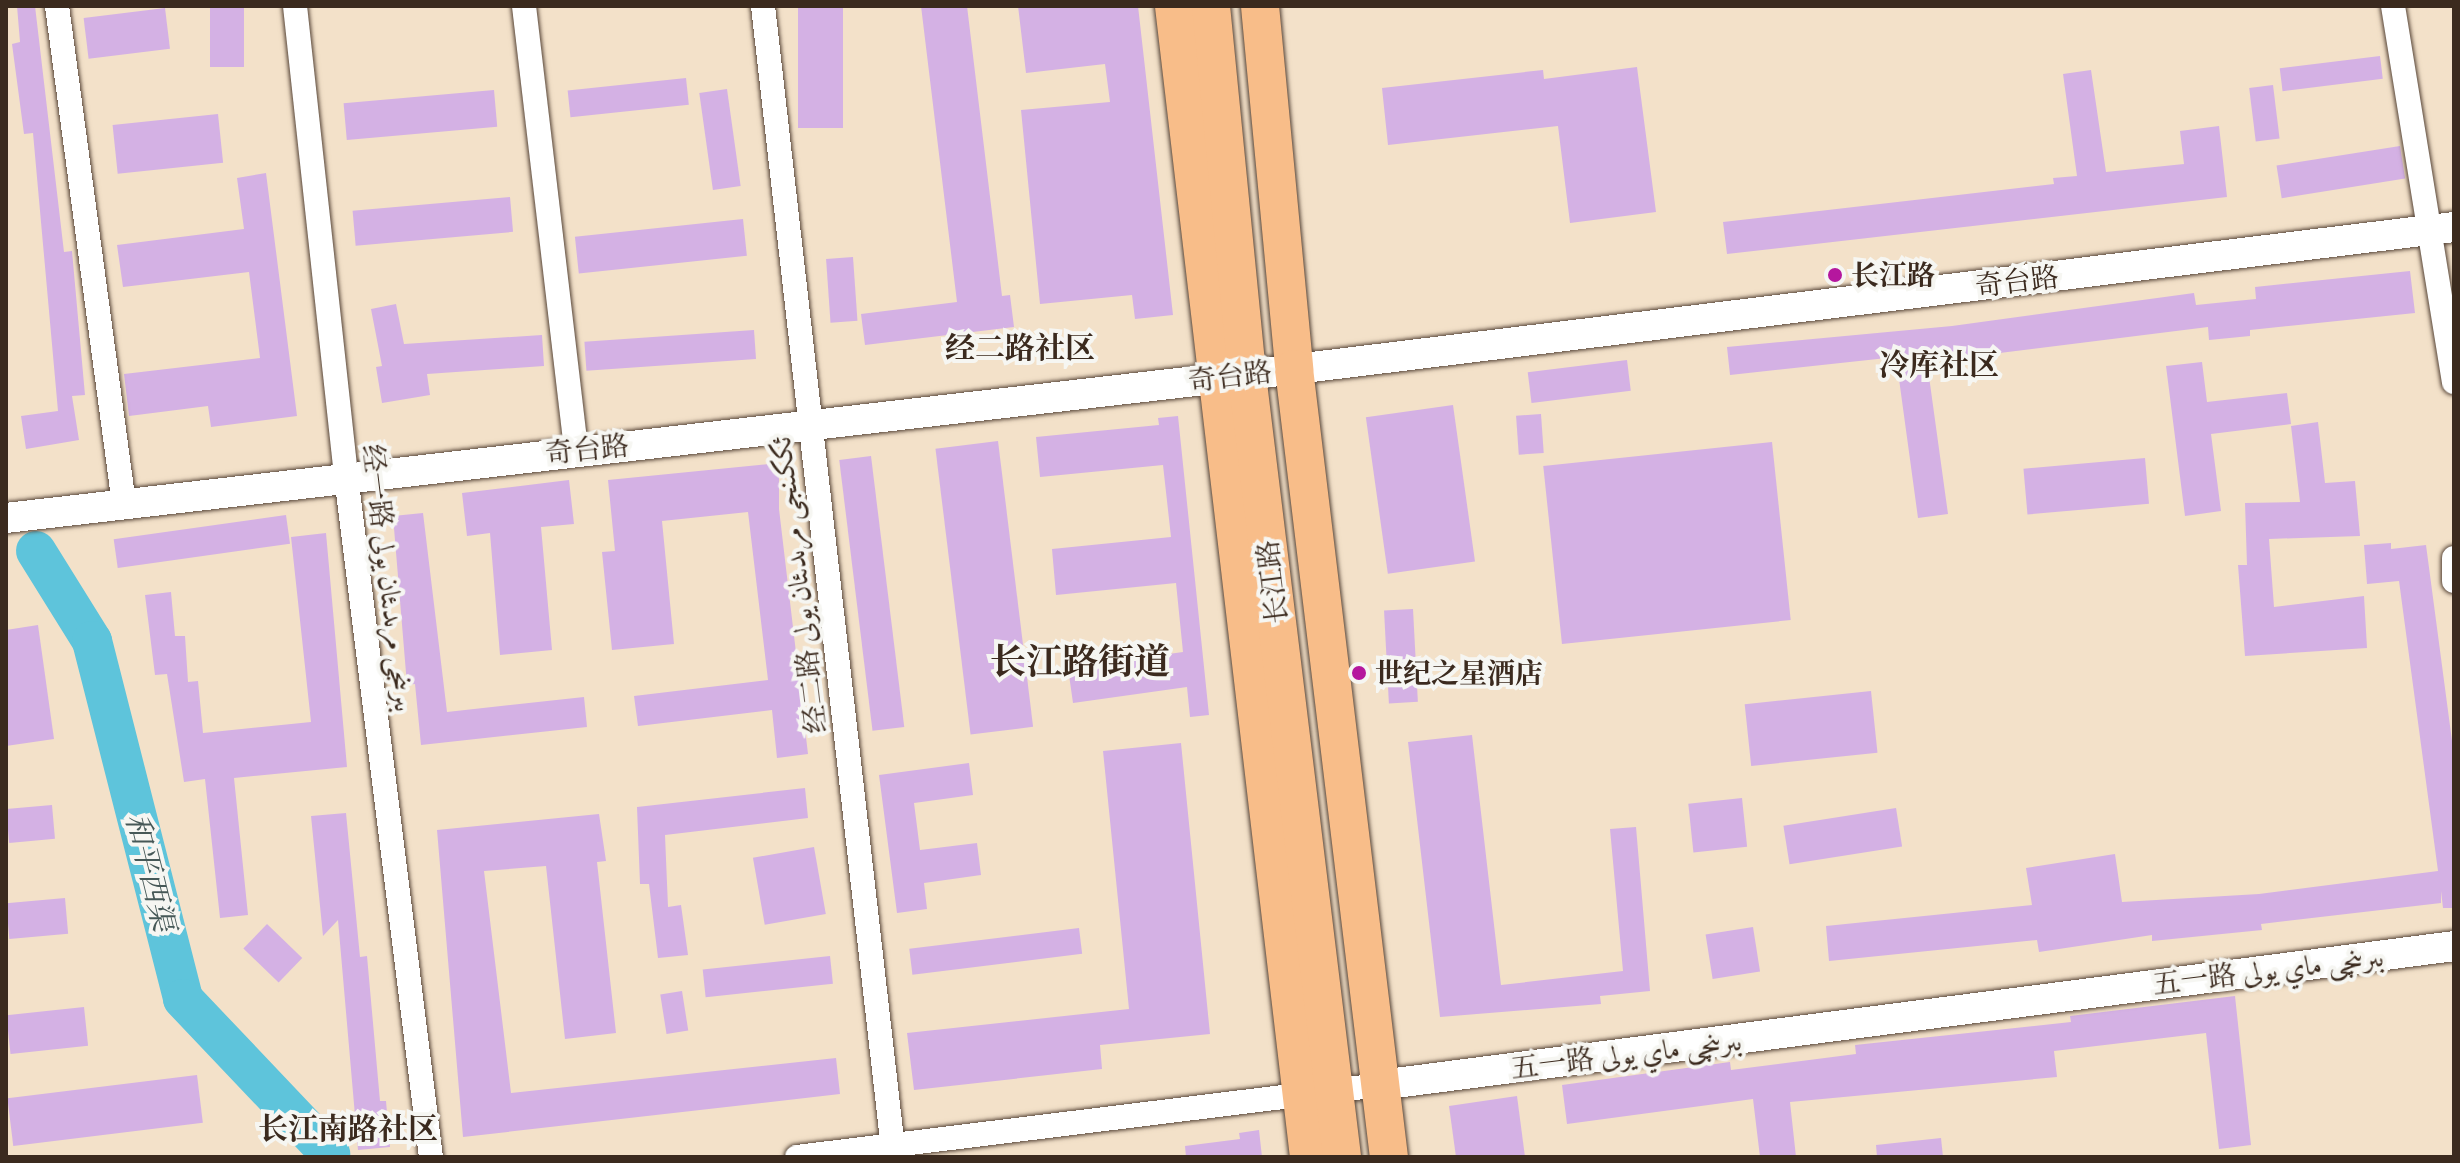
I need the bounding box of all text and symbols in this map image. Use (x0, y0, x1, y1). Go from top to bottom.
place label: 长江路 (1851, 258, 1935, 292)
street label: 奇台路 (1973, 259, 2061, 303)
marker: 长江路 (1826, 266, 1844, 284)
district label: 经二路社区 (945, 329, 1095, 365)
district label: 冷库社区 (1879, 346, 1999, 382)
street label: 奇台路 (1186, 354, 1274, 398)
street label: 奇台路 (543, 428, 631, 470)
street label: 经二路 ئككىنجى مرىدىئان يولى (763, 435, 833, 735)
street label: 经一路 بىرىنجى مرىدىئان يولى (356, 443, 422, 713)
street label: 长江路 (1250, 538, 1294, 626)
district label: 长江路街道 (990, 639, 1170, 683)
place label: 世纪之星酒店 (1375, 656, 1543, 690)
marker: 世纪之星酒店 (1350, 664, 1368, 682)
water label: 和平西渠 (119, 809, 183, 935)
street label: 五一路 بىرىنچى ماي يولى (2151, 939, 2385, 1001)
street label: 五一路 بىرىنچى ماي يولى (1509, 1023, 1743, 1085)
district label: 长江南路社区 (258, 1110, 438, 1146)

